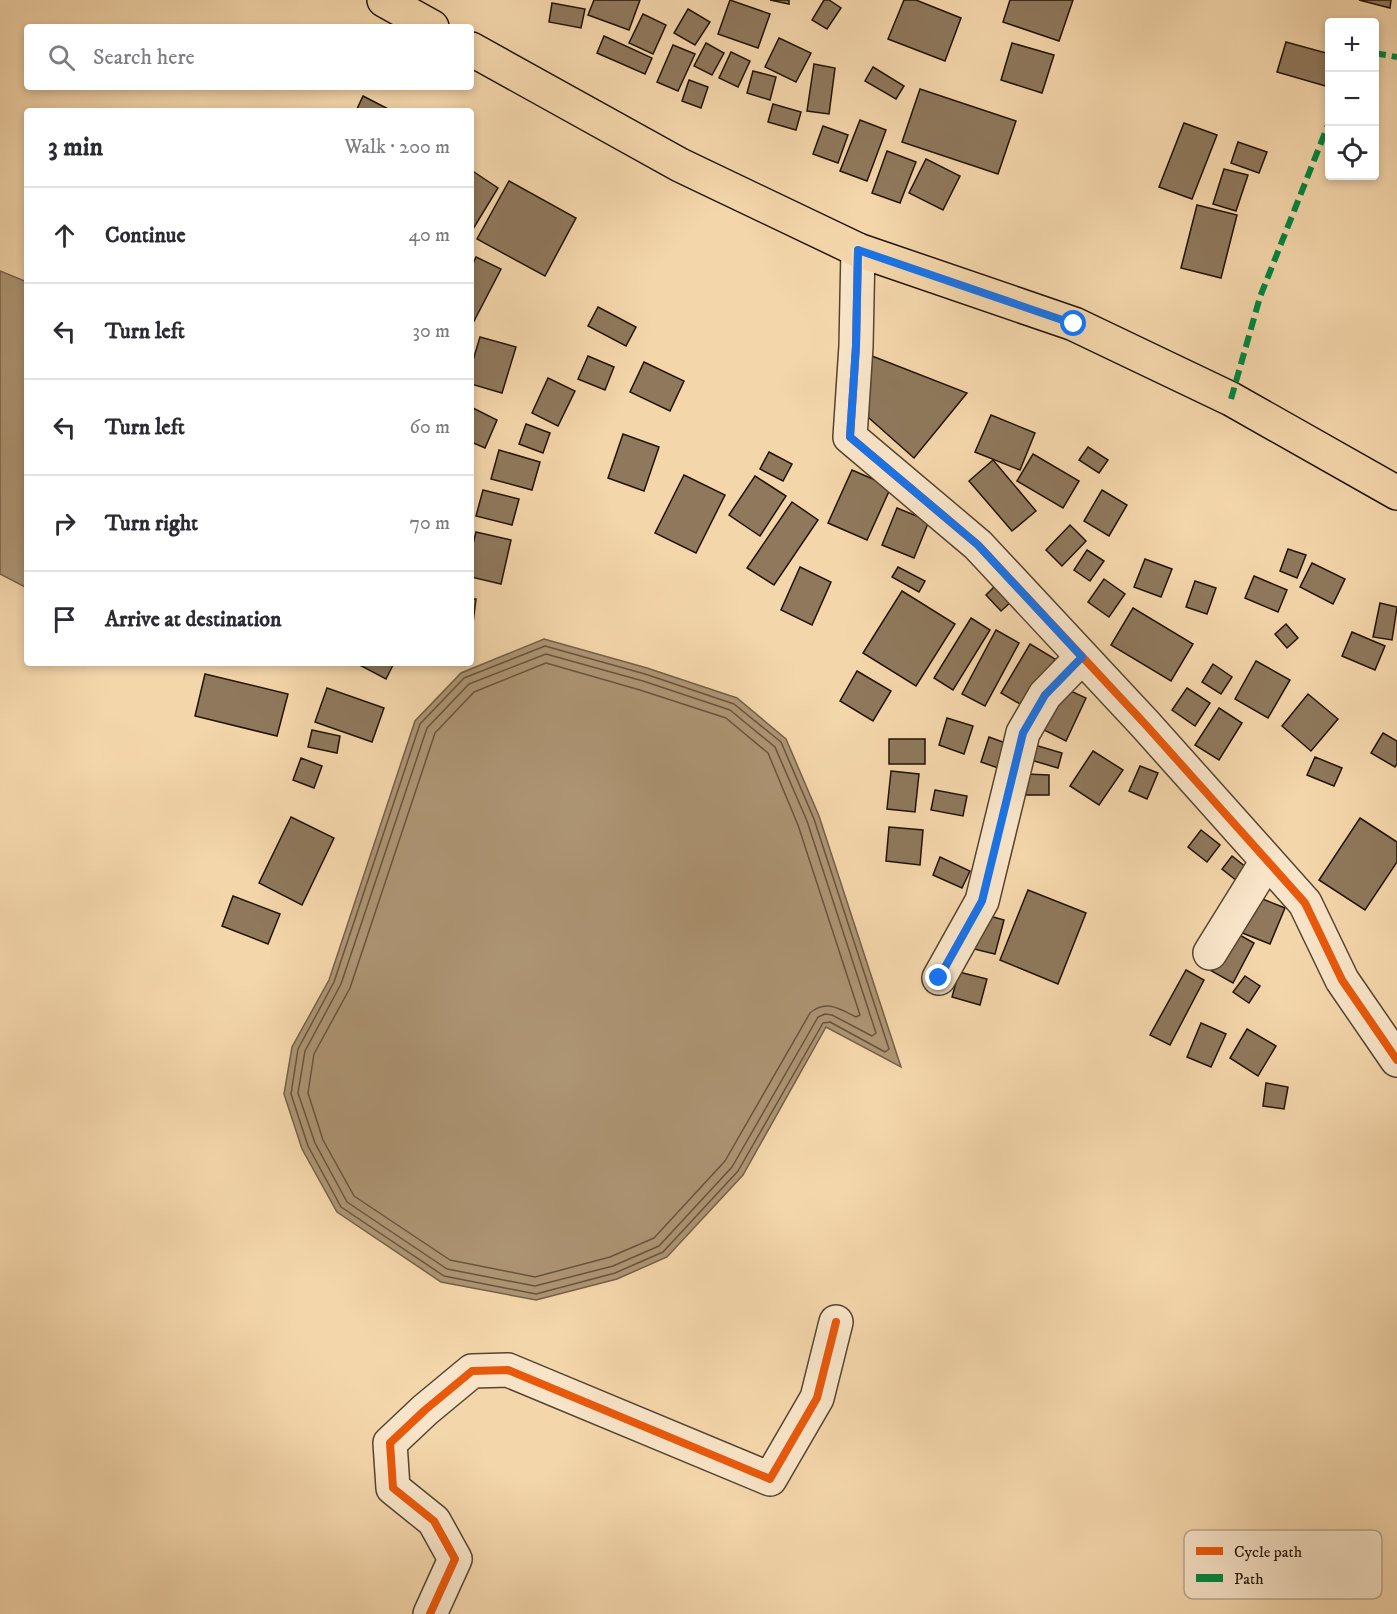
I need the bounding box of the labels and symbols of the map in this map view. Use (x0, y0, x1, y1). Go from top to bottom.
route start (1060, 310, 1086, 336)
route end (925, 964, 951, 990)
legend (1184, 1530, 1382, 1599)
text: Cycle path (1234, 1542, 1303, 1562)
text: Path (1234, 1569, 1264, 1589)

